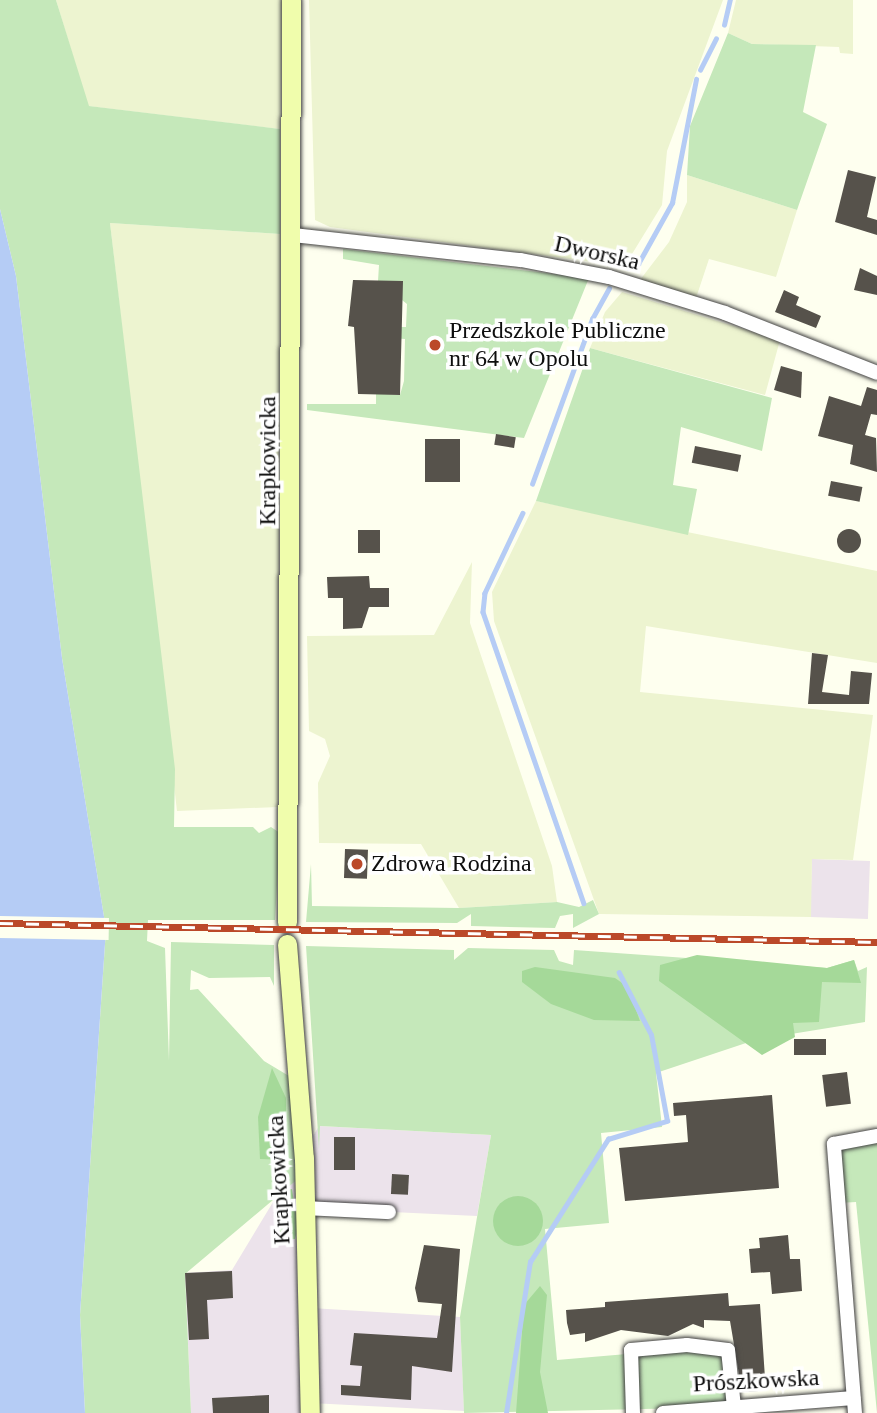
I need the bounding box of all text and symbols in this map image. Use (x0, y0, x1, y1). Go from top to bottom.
street label: Dworska (552, 229, 642, 277)
place label: Przedszkole Publiczne nr 64 w Opolu (449, 317, 666, 373)
marker: Przedszkole Publiczne nr 64 w Opolu (427, 337, 443, 353)
street label: Krapkowicka (254, 396, 282, 526)
place label: Zdrowa Rodzina (371, 850, 532, 878)
marker: Zdrowa Rodzina (349, 856, 365, 872)
street label: Krapkowicka (261, 1115, 297, 1245)
street label: Prószkowska (692, 1363, 820, 1399)

